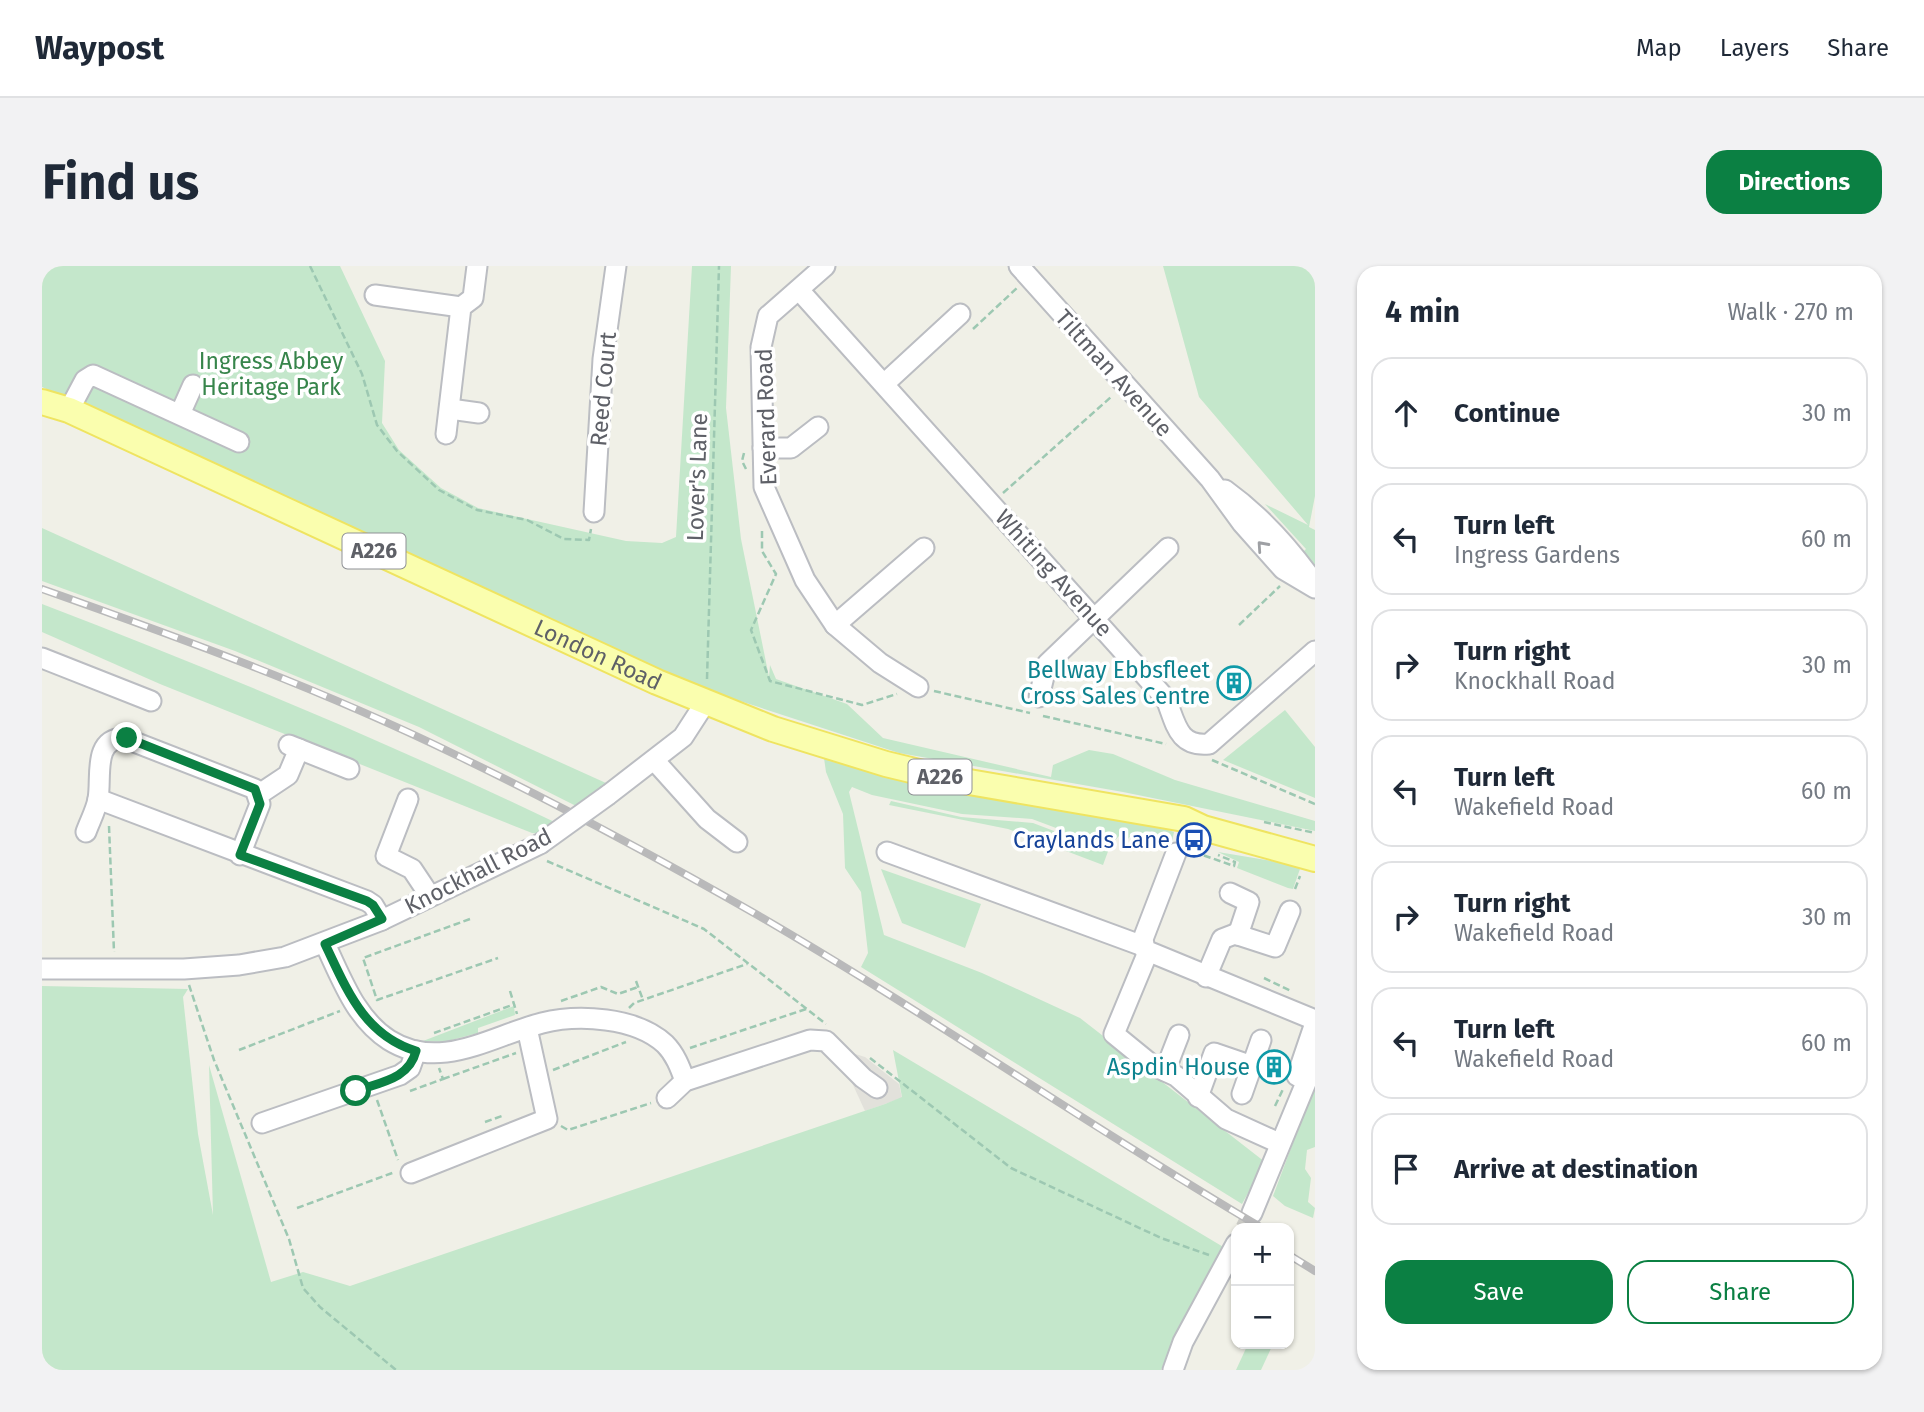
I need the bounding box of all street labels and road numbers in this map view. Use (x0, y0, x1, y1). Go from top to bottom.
street label: Tiltman Avenue (1050, 304, 1178, 442)
street label: Reed Court (584, 330, 622, 447)
street label: Everard Road (750, 348, 782, 486)
street label: Lover's Lane (681, 412, 713, 542)
street label: Whiting Avenue (990, 504, 1118, 642)
road number: A226 (342, 534, 406, 568)
street label: London Road (530, 613, 666, 696)
road number: A226 (908, 760, 972, 794)
street label: Knockhall Road (400, 822, 556, 920)

